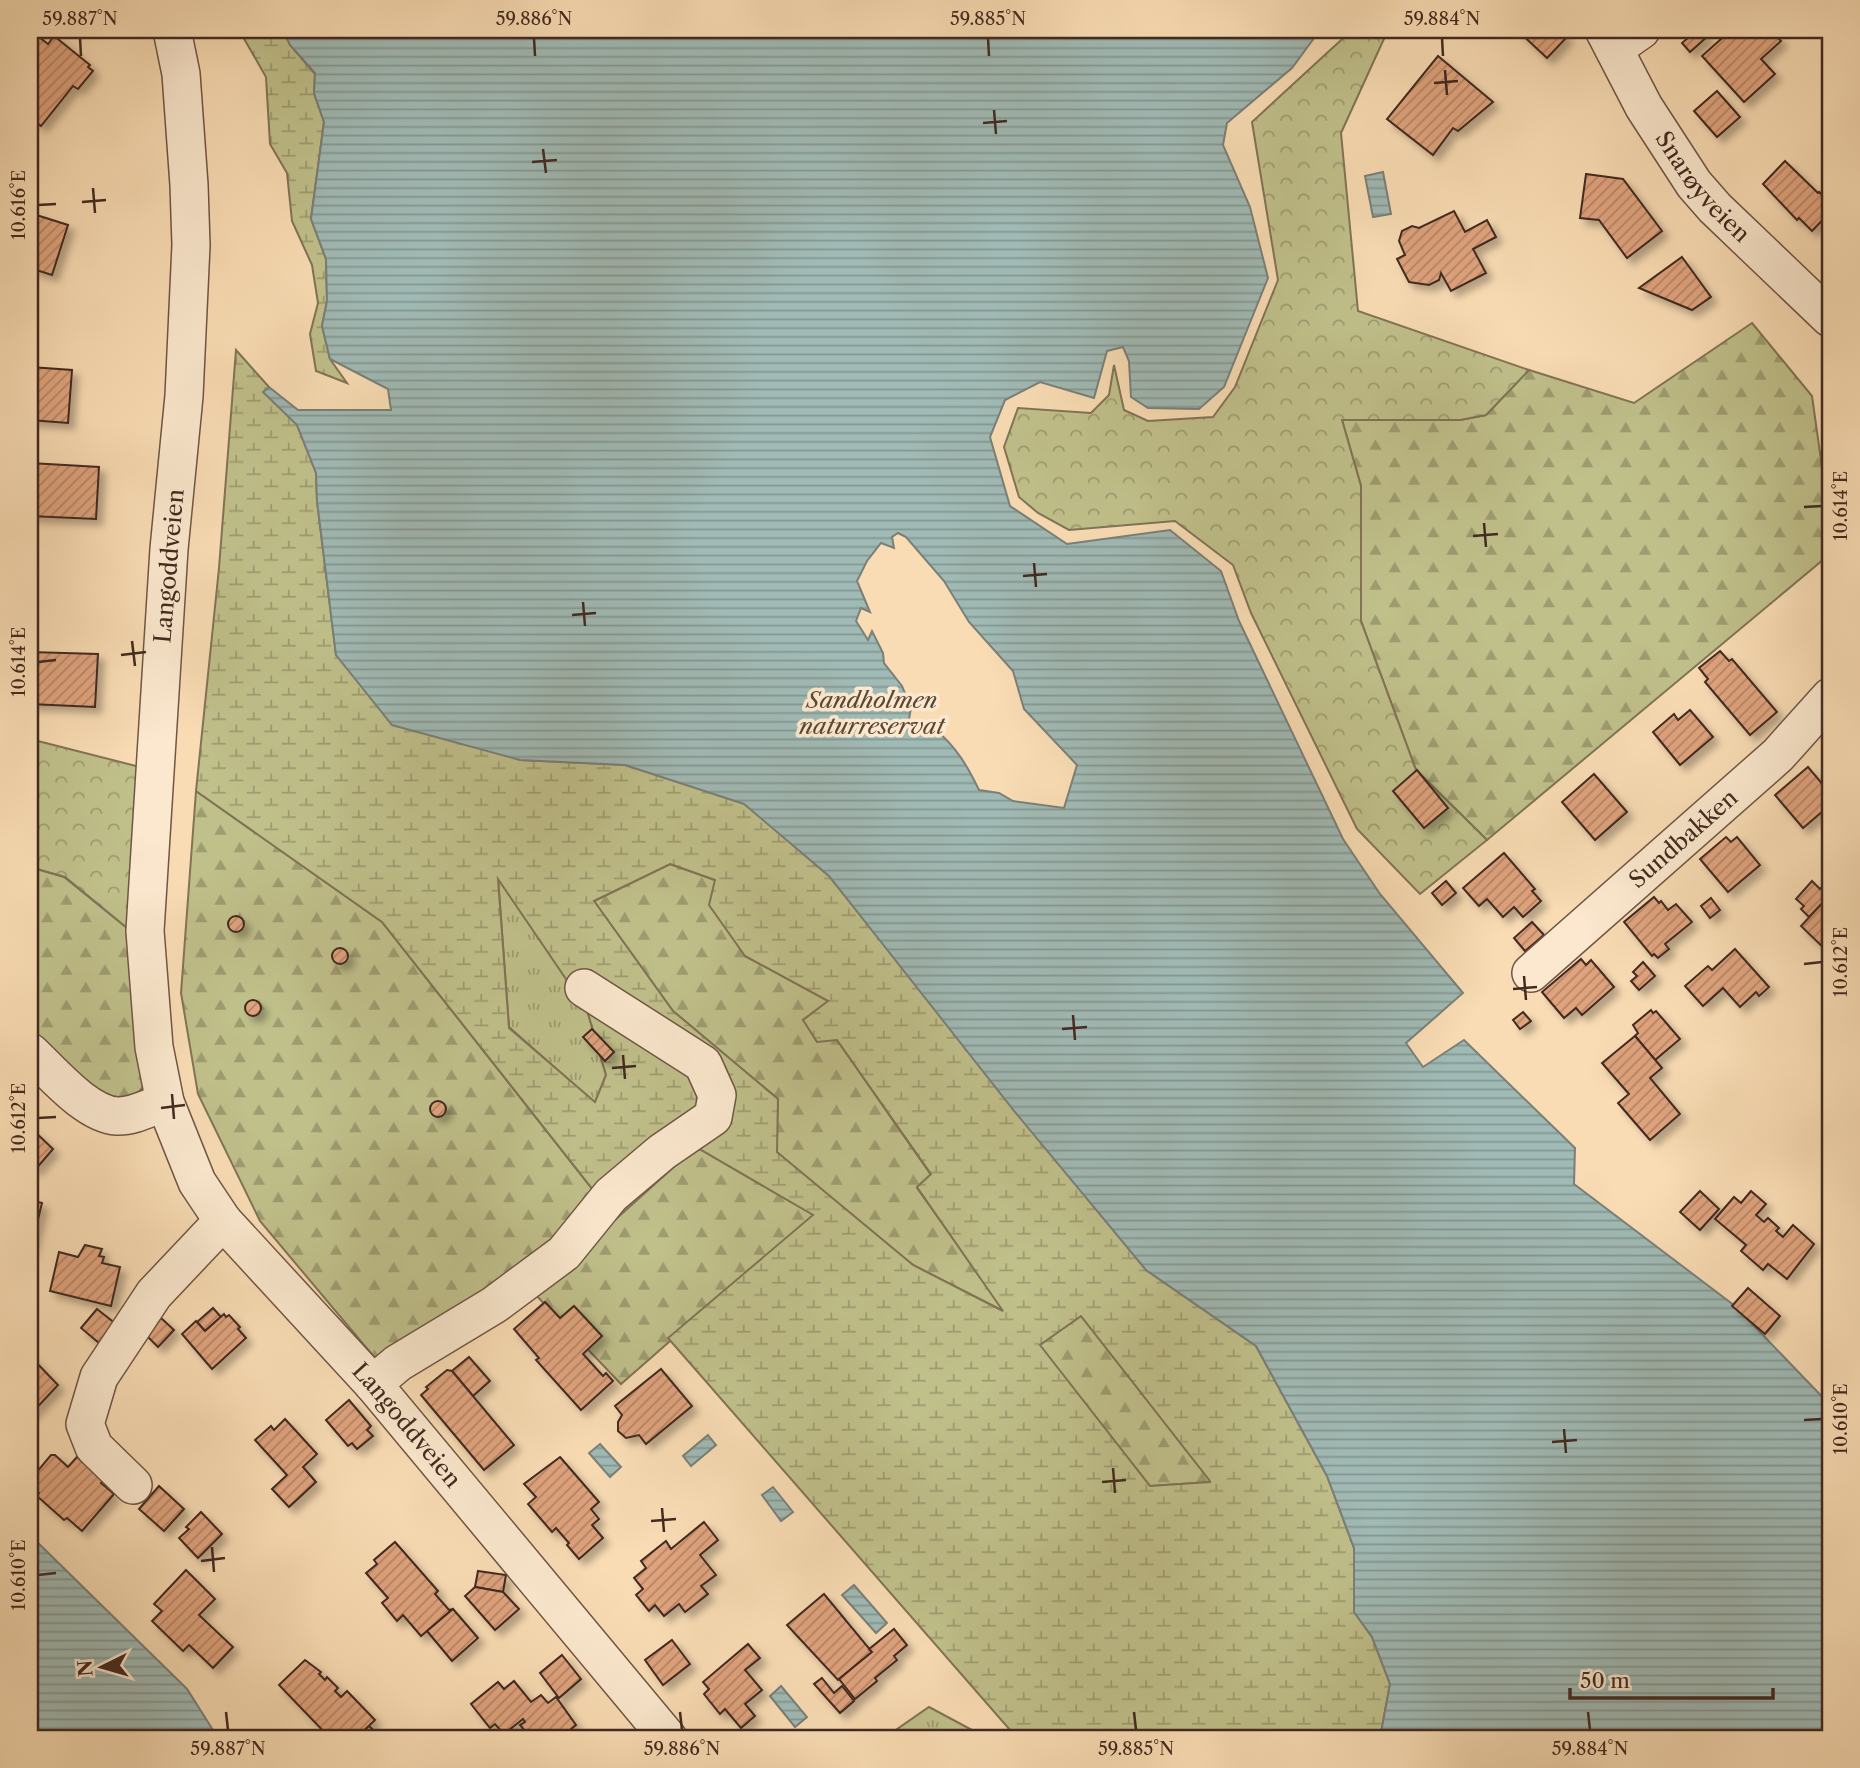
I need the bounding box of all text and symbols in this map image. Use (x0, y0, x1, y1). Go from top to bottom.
text: 59.887°N (42, 8, 118, 30)
text: 59.886°N (496, 8, 572, 30)
text: 59.885°N (950, 8, 1026, 30)
text: 59.884°N (1404, 8, 1480, 30)
street label: Snarøyveien (1649, 126, 1756, 248)
text: 10.616°E (8, 170, 30, 240)
text: 10.614°E (1830, 471, 1852, 541)
street label: Langoddveien (148, 488, 190, 644)
text: 10.614°E (8, 627, 30, 697)
park label: Sandholmen naturreservat (798, 686, 947, 740)
street label: Sundbakken (1623, 783, 1743, 894)
text: 10.612°E (1830, 927, 1852, 997)
text: 10.612°E (8, 1083, 30, 1153)
street label: Langoddveien (346, 1357, 467, 1493)
text: 10.610°E (1830, 1383, 1852, 1455)
text: 10.610°E (8, 1539, 30, 1611)
north arrow (66, 1632, 136, 1702)
scale bar (1570, 1656, 1772, 1700)
text: N (73, 1659, 98, 1678)
text: 50 m (1580, 1668, 1630, 1693)
text: 59.887°N (190, 1738, 266, 1760)
text: 59.886°N (644, 1738, 720, 1760)
text: 59.885°N (1098, 1738, 1174, 1760)
text: 59.884°N (1552, 1738, 1628, 1760)

